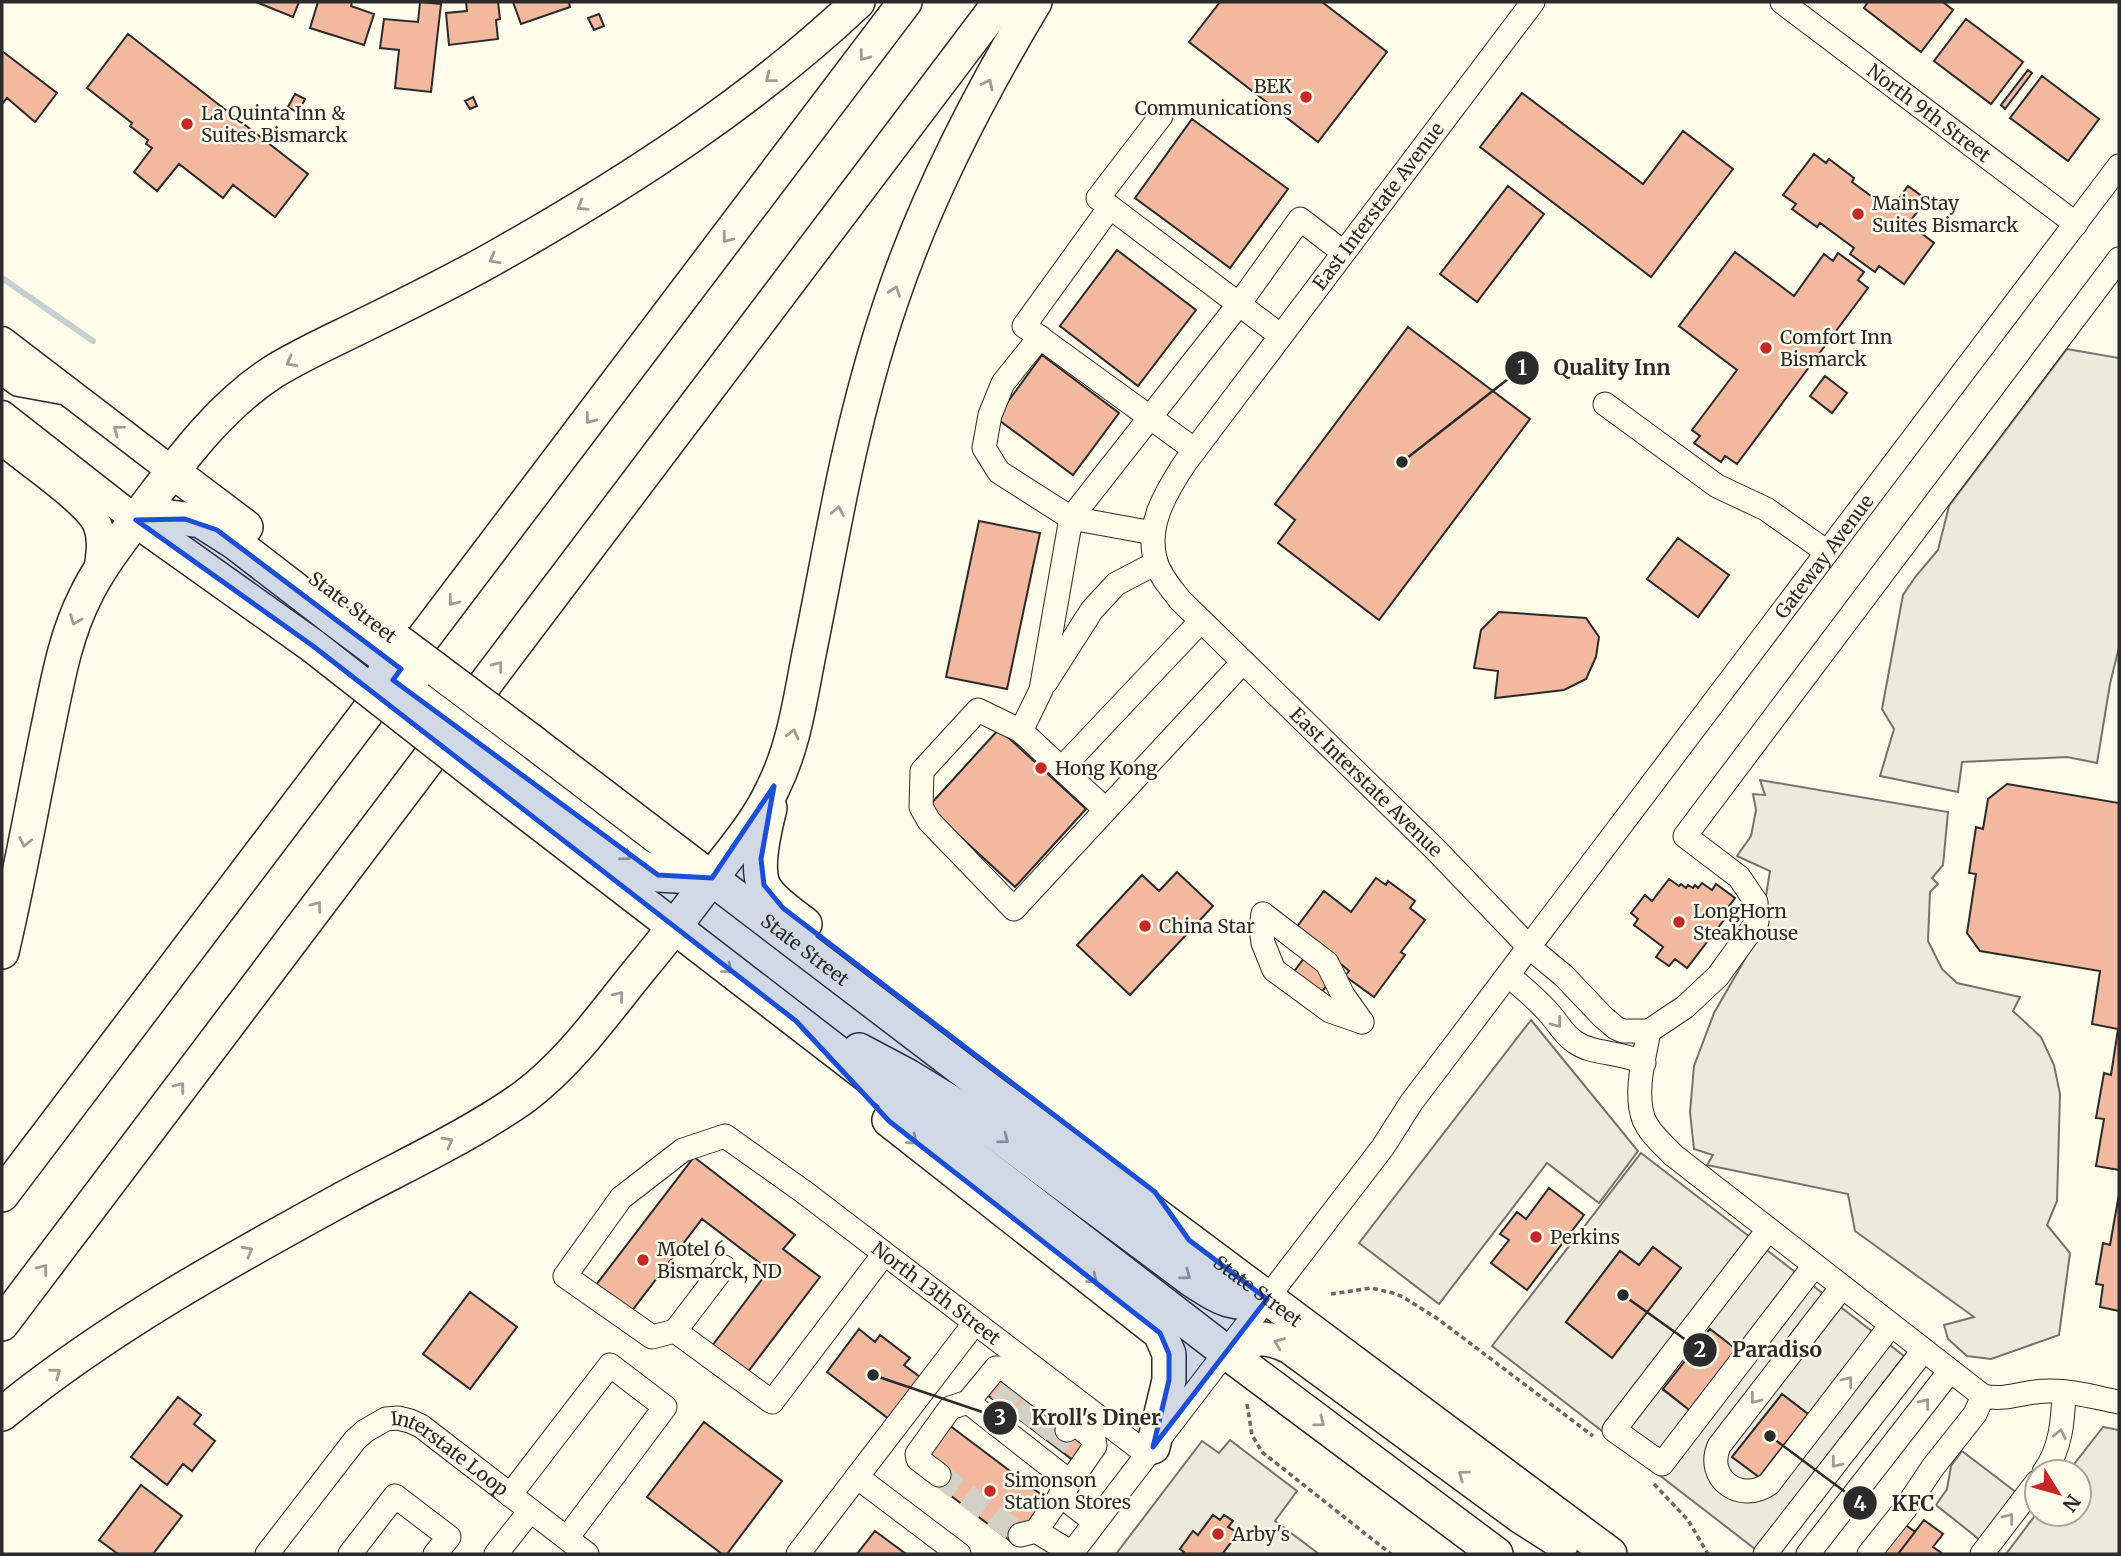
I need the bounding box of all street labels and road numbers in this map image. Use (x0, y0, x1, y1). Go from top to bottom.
street label: North 9th Street (1862, 58, 1996, 168)
street label: East Interstate Avenue (1307, 117, 1449, 295)
street label: Gateway Avenue (1769, 490, 1879, 623)
street label: State Street (304, 566, 402, 648)
street label: East Interstate Avenue (1285, 702, 1448, 862)
street label: State Street (756, 909, 854, 991)
street label: North 13th Street (867, 1236, 1006, 1350)
street label: State Street (1209, 1250, 1308, 1332)
street label: Interstate Loop (390, 1406, 513, 1501)

